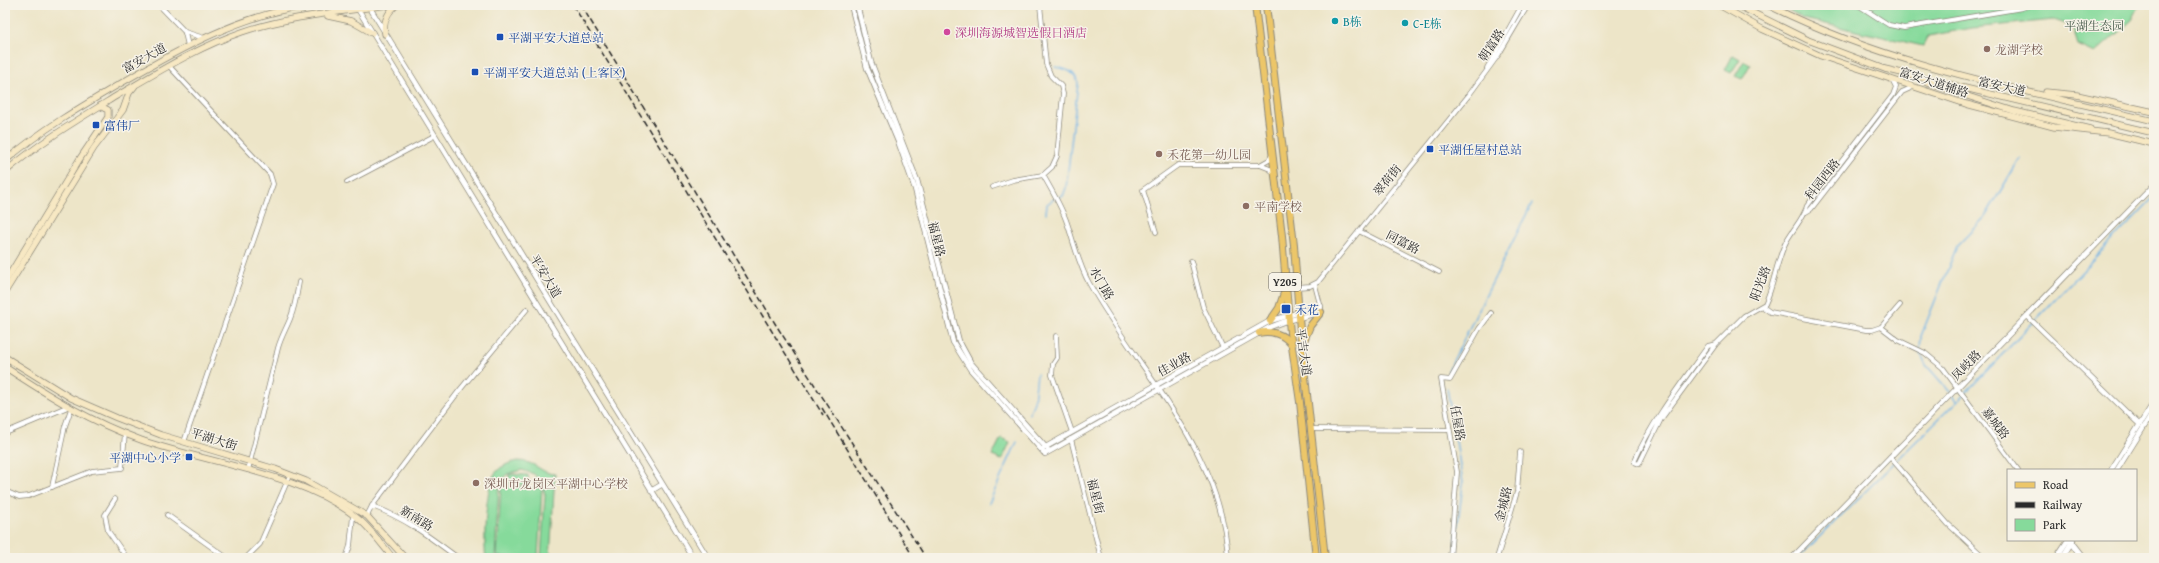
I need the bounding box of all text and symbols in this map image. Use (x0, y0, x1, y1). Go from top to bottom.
place label: B栋 (1343, 13, 1362, 30)
place label: C-E栋 (1413, 15, 1442, 32)
marker: B栋 (1330, 16, 1340, 26)
park label: 平湖生态园 (2064, 17, 2124, 34)
marker: C-E栋 (1400, 18, 1410, 28)
place label: 深圳海源城智选假日酒店 (955, 24, 1087, 41)
street label: 朝富路 (1474, 25, 1508, 65)
marker: 深圳海源城智选假日酒店 (942, 27, 952, 37)
place label: 平湖平安大道总站 (508, 29, 604, 46)
marker: 平湖平安大道总站 (495, 32, 505, 42)
street label: 富安大道 (119, 39, 169, 77)
place label: 龙湖学校 (1995, 41, 2043, 58)
marker: 龙湖学校 (1982, 44, 1992, 54)
street label: 富安大道辅路 (1897, 63, 1971, 101)
place label: 平湖平安大道总站 (上客区) (483, 64, 626, 81)
marker: 平湖平安大道总站 (上客区) (470, 67, 480, 77)
street label: 富安大道 (1977, 72, 2027, 100)
place label: 富伟厂 (104, 117, 140, 134)
marker: 富伟厂 (91, 120, 101, 130)
place label: 平湖任屋村总站 (1438, 141, 1522, 158)
marker: 平湖任屋村总站 (1425, 144, 1435, 154)
place label: 禾花第一幼儿园 (1167, 146, 1251, 163)
marker: 禾花第一幼儿园 (1154, 149, 1164, 159)
street label: 科园西路 (1801, 155, 1843, 203)
street label: 翠荷街 (1369, 160, 1406, 199)
place label: 平南学校 (1254, 198, 1302, 215)
marker: 平南学校 (1241, 201, 1251, 211)
street label: 福星路 (924, 219, 950, 259)
street label: 同富路 (1383, 226, 1423, 258)
street label: 平安大道 (526, 251, 566, 301)
street label: 水门路 (1086, 263, 1118, 303)
street label: 阳光路 (1746, 263, 1774, 303)
road number: Y205 (1269, 273, 1301, 291)
place label: 禾花 (1295, 301, 1319, 318)
marker: 禾花 (1280, 303, 1292, 315)
street label: 平吉大道 (1292, 327, 1316, 377)
street label: 凤岐路 (1947, 346, 1985, 384)
street label: 佳业路 (1154, 348, 1194, 380)
street label: 任屋路 (1447, 404, 1469, 442)
street label: 嘉城路 (1978, 404, 2014, 442)
street label: 平湖大街 (189, 424, 240, 454)
place label: 平湖中心小学 (109, 449, 181, 466)
marker: 平湖中心小学 (184, 452, 194, 462)
legend (2007, 469, 2137, 541)
place label: 深圳市龙岗区平湖中心学校 (484, 475, 628, 492)
street label: 福星街 (1083, 476, 1109, 516)
text: Road (2043, 476, 2069, 493)
marker: 深圳市龙岗区平湖中心学校 (471, 478, 481, 488)
street label: 金城路 (1490, 484, 1516, 524)
text: Railway (2043, 496, 2082, 513)
street label: 新南路 (397, 501, 437, 535)
text: Park (2043, 516, 2067, 533)

